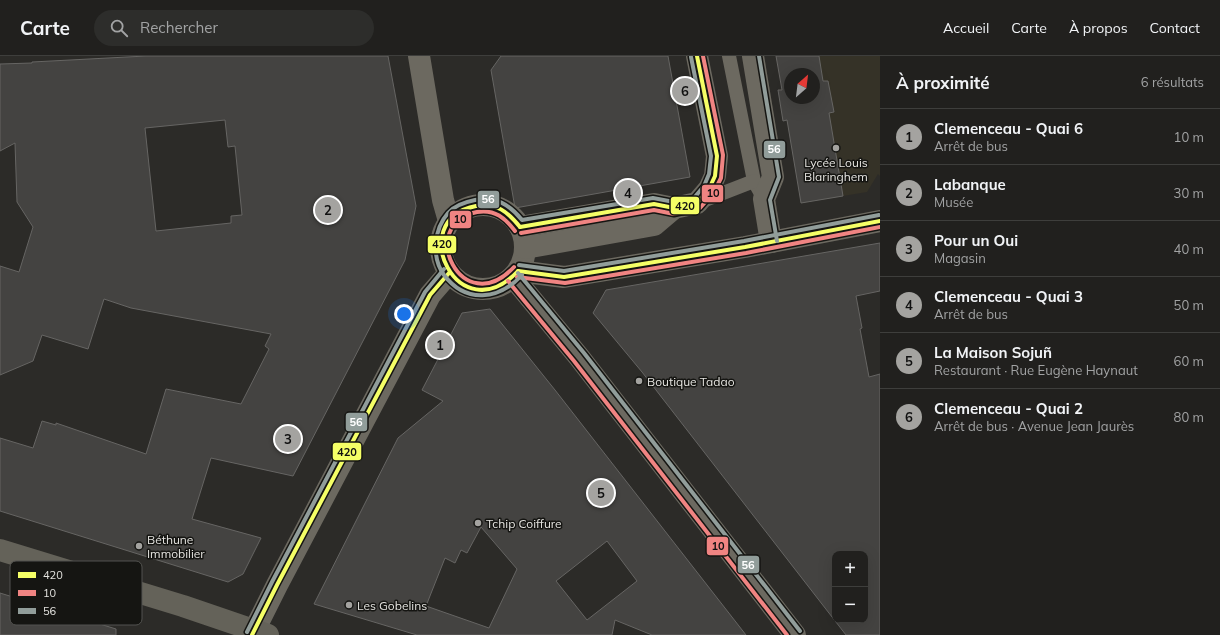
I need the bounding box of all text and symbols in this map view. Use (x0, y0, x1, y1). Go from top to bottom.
search box (94, 10, 374, 46)
text: Carte (20, 16, 70, 40)
icon: search (108, 17, 130, 39)
text: Rechercher (140, 18, 218, 37)
text: Accueil (943, 19, 989, 37)
text: Carte (1011, 19, 1047, 37)
text: À propos (1069, 19, 1128, 37)
text: Contact (1150, 19, 1200, 37)
north arrow (784, 68, 820, 104)
text: À proximité (896, 72, 990, 93)
text: 6 résultats (1141, 74, 1204, 90)
pin: 6 (672, 76, 698, 106)
text: Clemenceau - Quai 6 (934, 119, 1083, 138)
text: 1 (905, 129, 913, 145)
text: 10 m (1174, 129, 1204, 145)
text: Arrêt de bus (934, 138, 1008, 154)
line badge: 56 (763, 140, 786, 159)
text: 56 (767, 142, 781, 156)
marker: Lycée Louis Blaringhem (831, 143, 841, 153)
place label: Lycée Louis Blaringhem (804, 155, 868, 184)
text: Labanque (934, 175, 1006, 194)
pin: 4 (615, 178, 641, 208)
line badge: 10 (701, 184, 724, 203)
text: 2 (905, 185, 913, 201)
text: 30 m (1174, 185, 1204, 201)
text: 10 (706, 186, 720, 200)
line badge: 56 (477, 190, 500, 209)
text: 56 (481, 192, 495, 206)
text: Musée (934, 194, 973, 210)
pin: 2 (315, 195, 341, 225)
line badge: 420 (670, 196, 700, 215)
text: 420 (675, 199, 695, 213)
line badge: 10 (449, 210, 472, 229)
text: 10 (453, 212, 467, 226)
text: Pour un Oui (934, 231, 1018, 250)
line badge: 420 (427, 235, 457, 254)
text: 420 (432, 237, 452, 251)
text: 3 (905, 241, 913, 257)
text: 40 m (1174, 241, 1204, 257)
text: Magasin (934, 250, 986, 266)
text: Clemenceau - Quai 3 (934, 287, 1083, 306)
text: 4 (905, 297, 913, 313)
text: 50 m (1174, 297, 1204, 313)
your location (394, 304, 414, 324)
text: Arrêt de bus (934, 306, 1008, 322)
pin: 1 (427, 330, 453, 360)
text: La Maison Sojuñ (934, 343, 1052, 362)
text: 5 (905, 353, 913, 369)
text: 60 m (1174, 353, 1204, 369)
text: Restaurant · Rue Eugène Haynaut (934, 362, 1138, 378)
place label: Boutique Tadao (647, 374, 735, 389)
marker: Boutique Tadao (634, 376, 644, 386)
text: Clemenceau - Quai 2 (934, 399, 1083, 418)
text: 6 (905, 409, 913, 425)
text: 80 m (1174, 409, 1204, 425)
line badge: 56 (345, 412, 368, 432)
text: 56 (349, 415, 363, 429)
text: Arrêt de bus · Avenue Jean Jaurès (934, 418, 1134, 434)
pin: 3 (275, 424, 301, 454)
line badge: 420 (332, 442, 362, 461)
text: 420 (337, 445, 357, 459)
pin: 5 (588, 478, 614, 508)
place label: Tchip Coiffure (486, 516, 562, 531)
marker: Tchip Coiffure (473, 518, 483, 528)
place label: Béthune Immobilier (147, 532, 205, 561)
line badge: 10 (706, 536, 729, 556)
text: 10 (711, 539, 725, 553)
marker: Béthune Immobilier (134, 541, 144, 551)
map controls (832, 551, 868, 623)
button: + (832, 551, 868, 587)
line badge: 56 (737, 555, 760, 574)
text: 56 (741, 558, 755, 572)
legend (10, 561, 142, 625)
text: 420 (43, 568, 63, 582)
text: 10 (43, 586, 57, 600)
button: − (832, 587, 868, 623)
place label: Les Gobelins (357, 598, 427, 613)
marker: Les Gobelins (344, 600, 354, 610)
text: 56 (43, 604, 57, 618)

